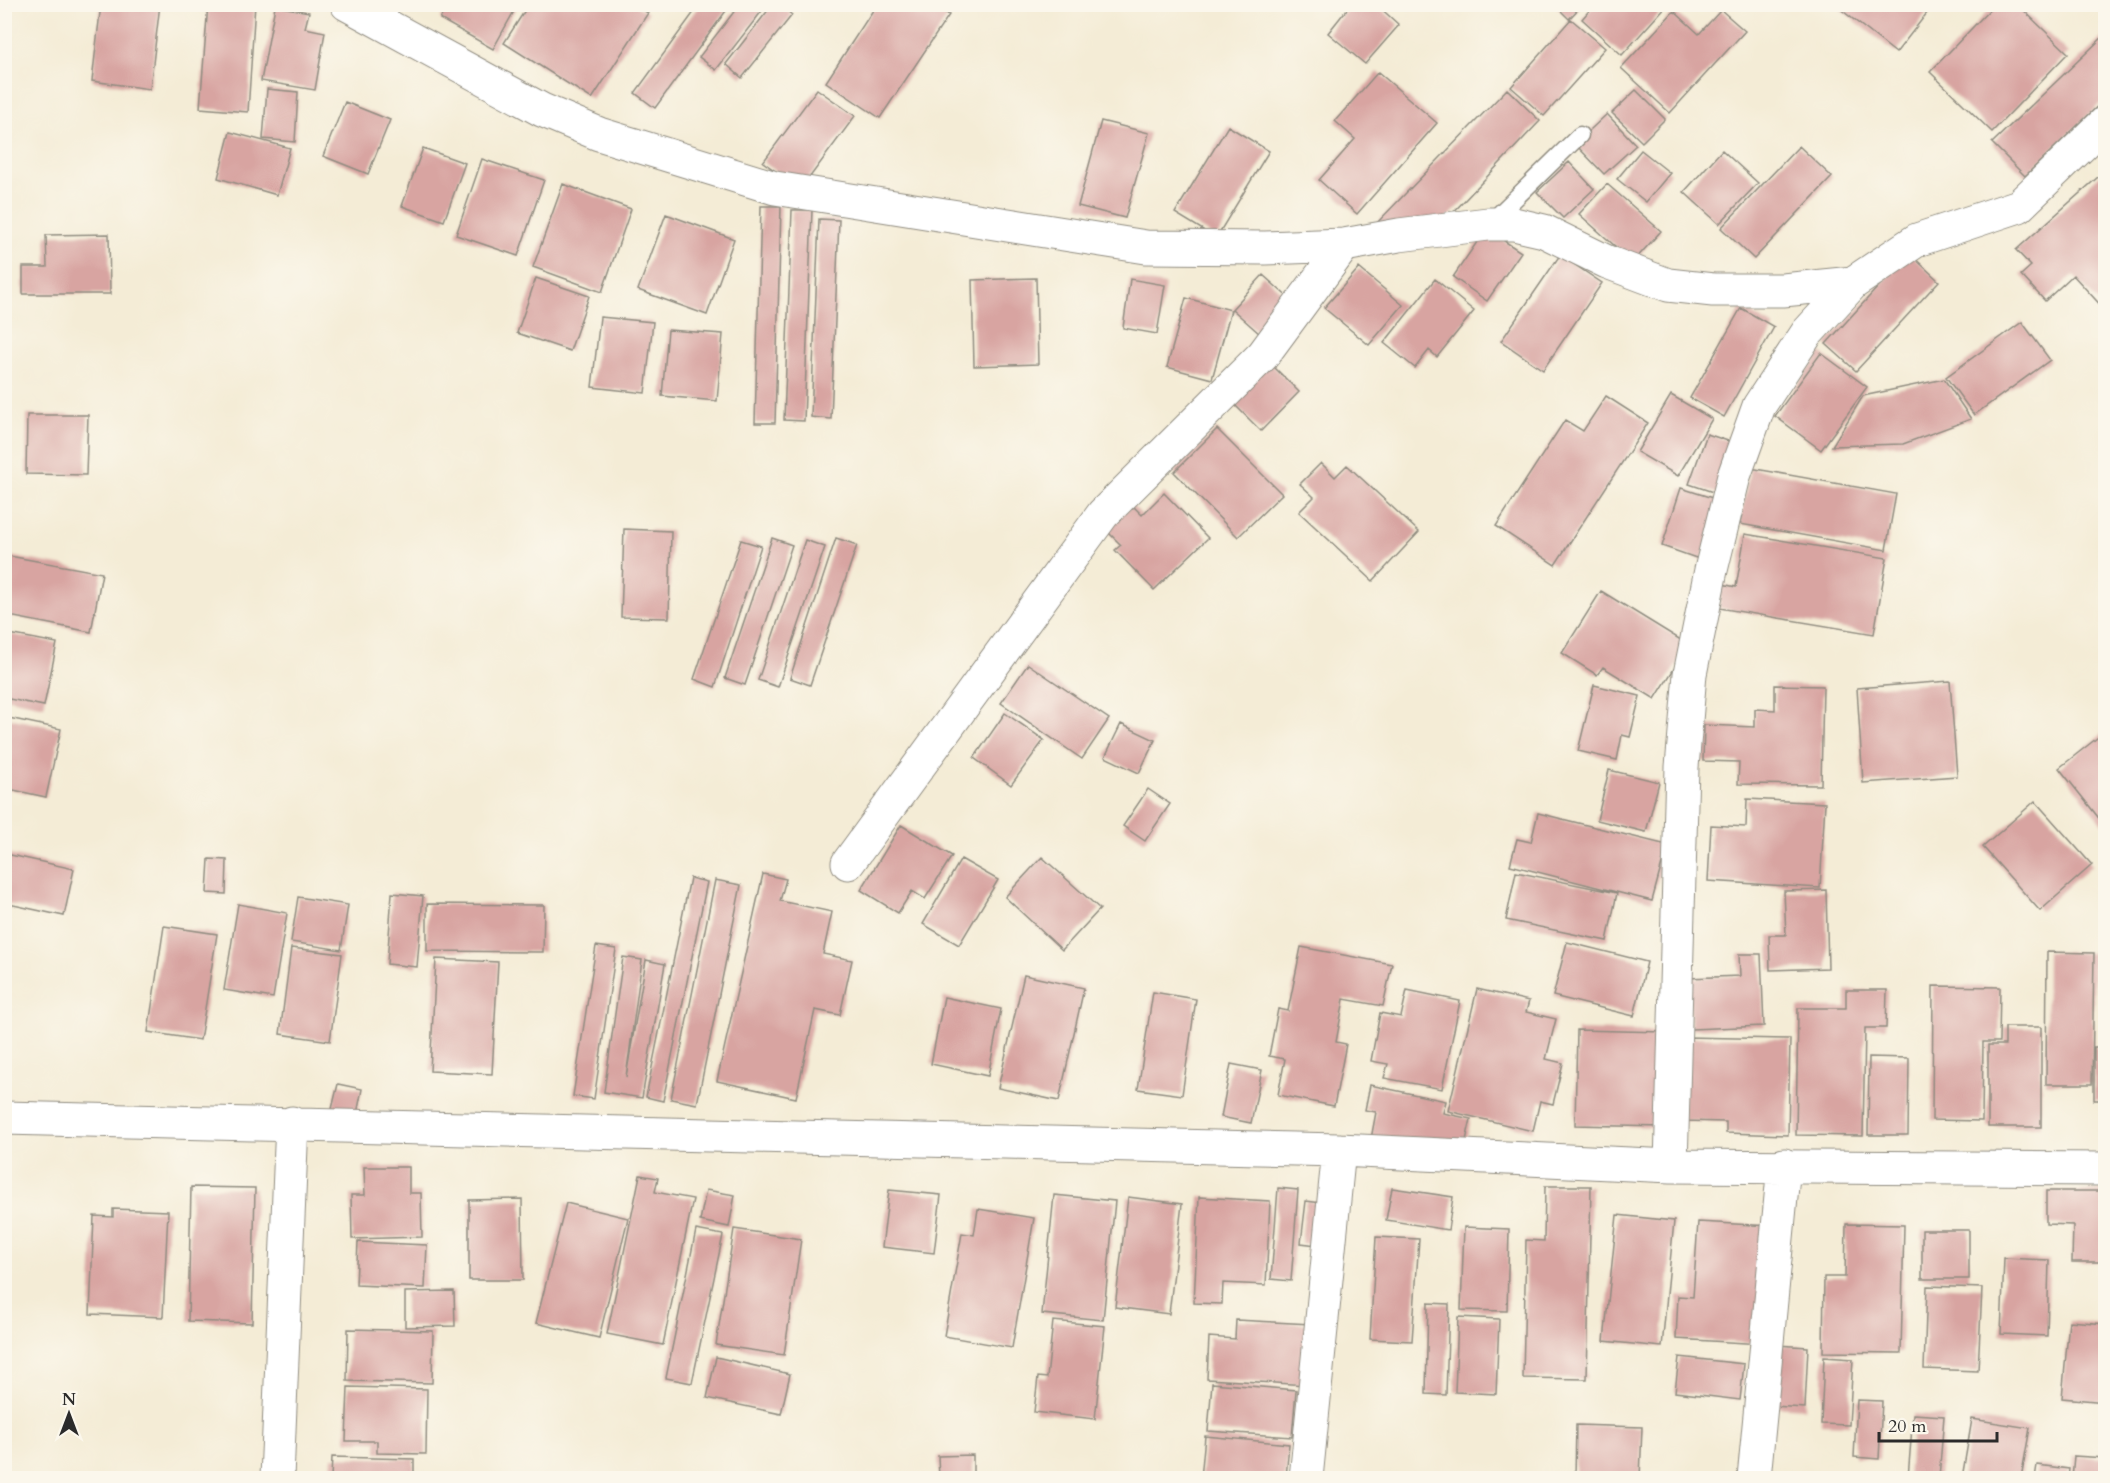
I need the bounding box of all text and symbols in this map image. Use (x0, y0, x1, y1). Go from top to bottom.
north arrow (39, 1384, 99, 1444)
text: N (62, 1389, 76, 1411)
scale bar (1879, 1405, 1998, 1443)
text: 20 m (1888, 1414, 1927, 1439)

